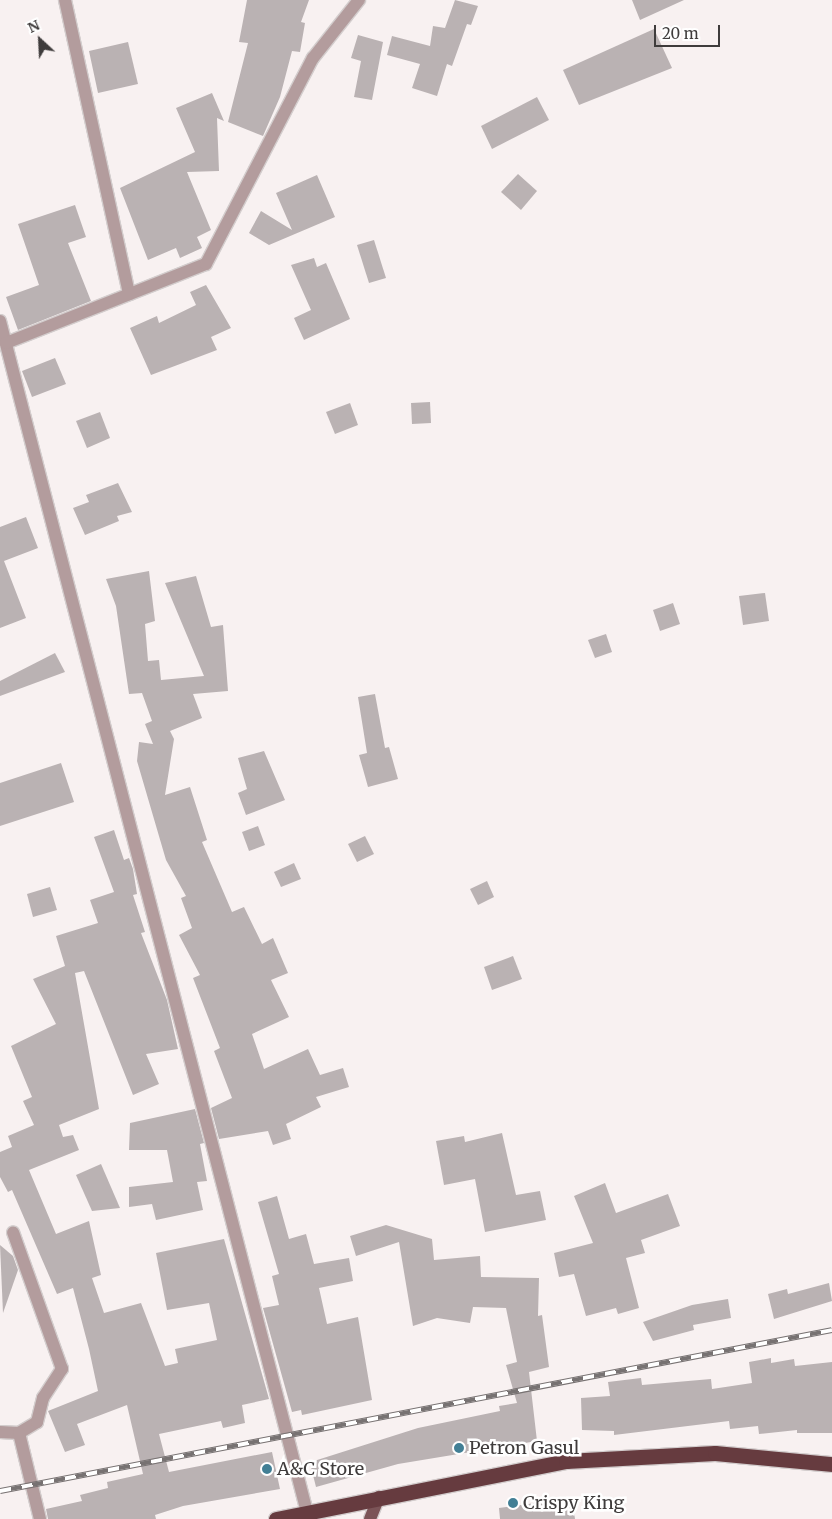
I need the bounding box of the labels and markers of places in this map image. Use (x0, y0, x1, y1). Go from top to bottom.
place label: Petron Gasul (469, 1437, 579, 1459)
marker: Petron Gasul (453, 1442, 465, 1454)
place label: A&C Store (277, 1458, 364, 1480)
marker: A&C Store (261, 1463, 273, 1475)
place label: Crispy King (523, 1492, 624, 1514)
marker: Crispy King (507, 1497, 519, 1509)

